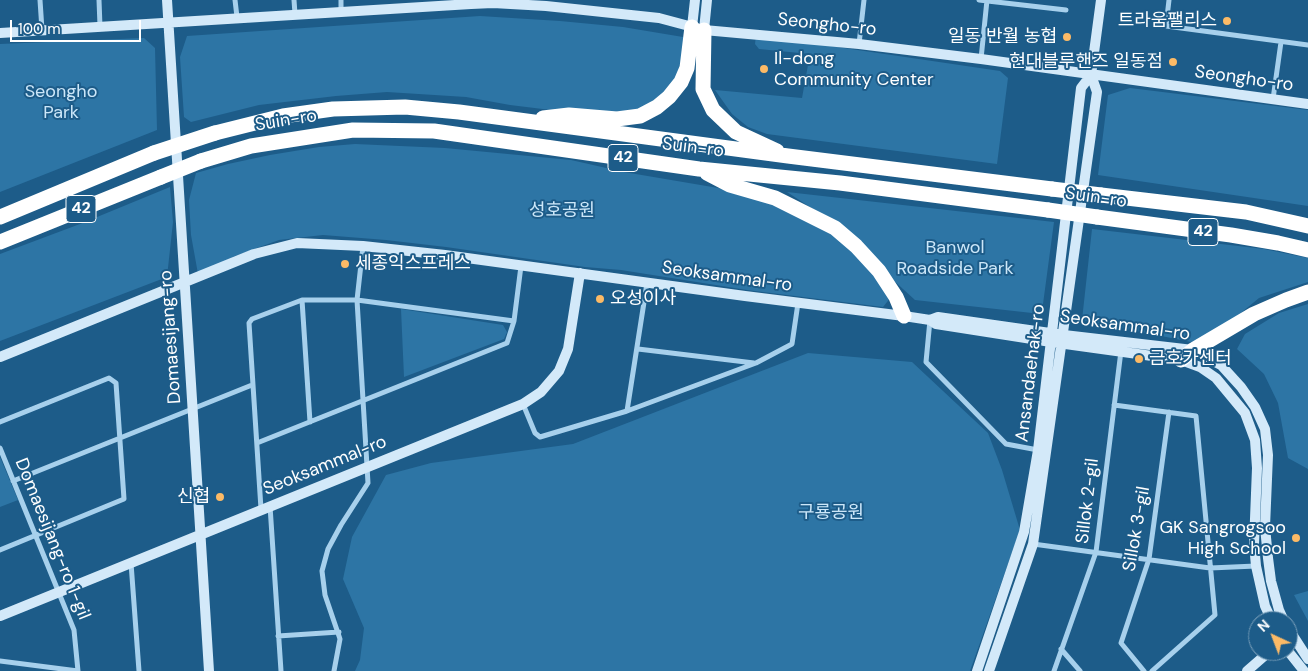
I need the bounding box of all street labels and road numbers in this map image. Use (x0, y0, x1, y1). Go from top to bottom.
street label: Seongho-ro (776, 9, 878, 41)
street label: Seongho-ro (1193, 61, 1295, 97)
street label: Suin-ro (254, 105, 318, 137)
street label: Suin-ro (661, 133, 725, 163)
road number: 42 (608, 144, 638, 172)
street label: Suin-ro (1064, 183, 1128, 213)
road number: 42 (66, 195, 96, 222)
road number: 42 (1188, 218, 1218, 246)
street label: Seoksammal-ro (660, 257, 794, 297)
street label: Domaesijang-ro (156, 270, 186, 404)
street label: Ansandaehak-ro (1012, 303, 1050, 443)
street label: Seoksammal-ro (1058, 306, 1192, 346)
street label: Seoksammal-ro (260, 431, 390, 501)
street label: Domaesijang-ro 1-gil (10, 455, 94, 623)
street label: Sillok 2-gil (1072, 457, 1104, 545)
street label: Sillok 3-gil (1119, 485, 1155, 573)

